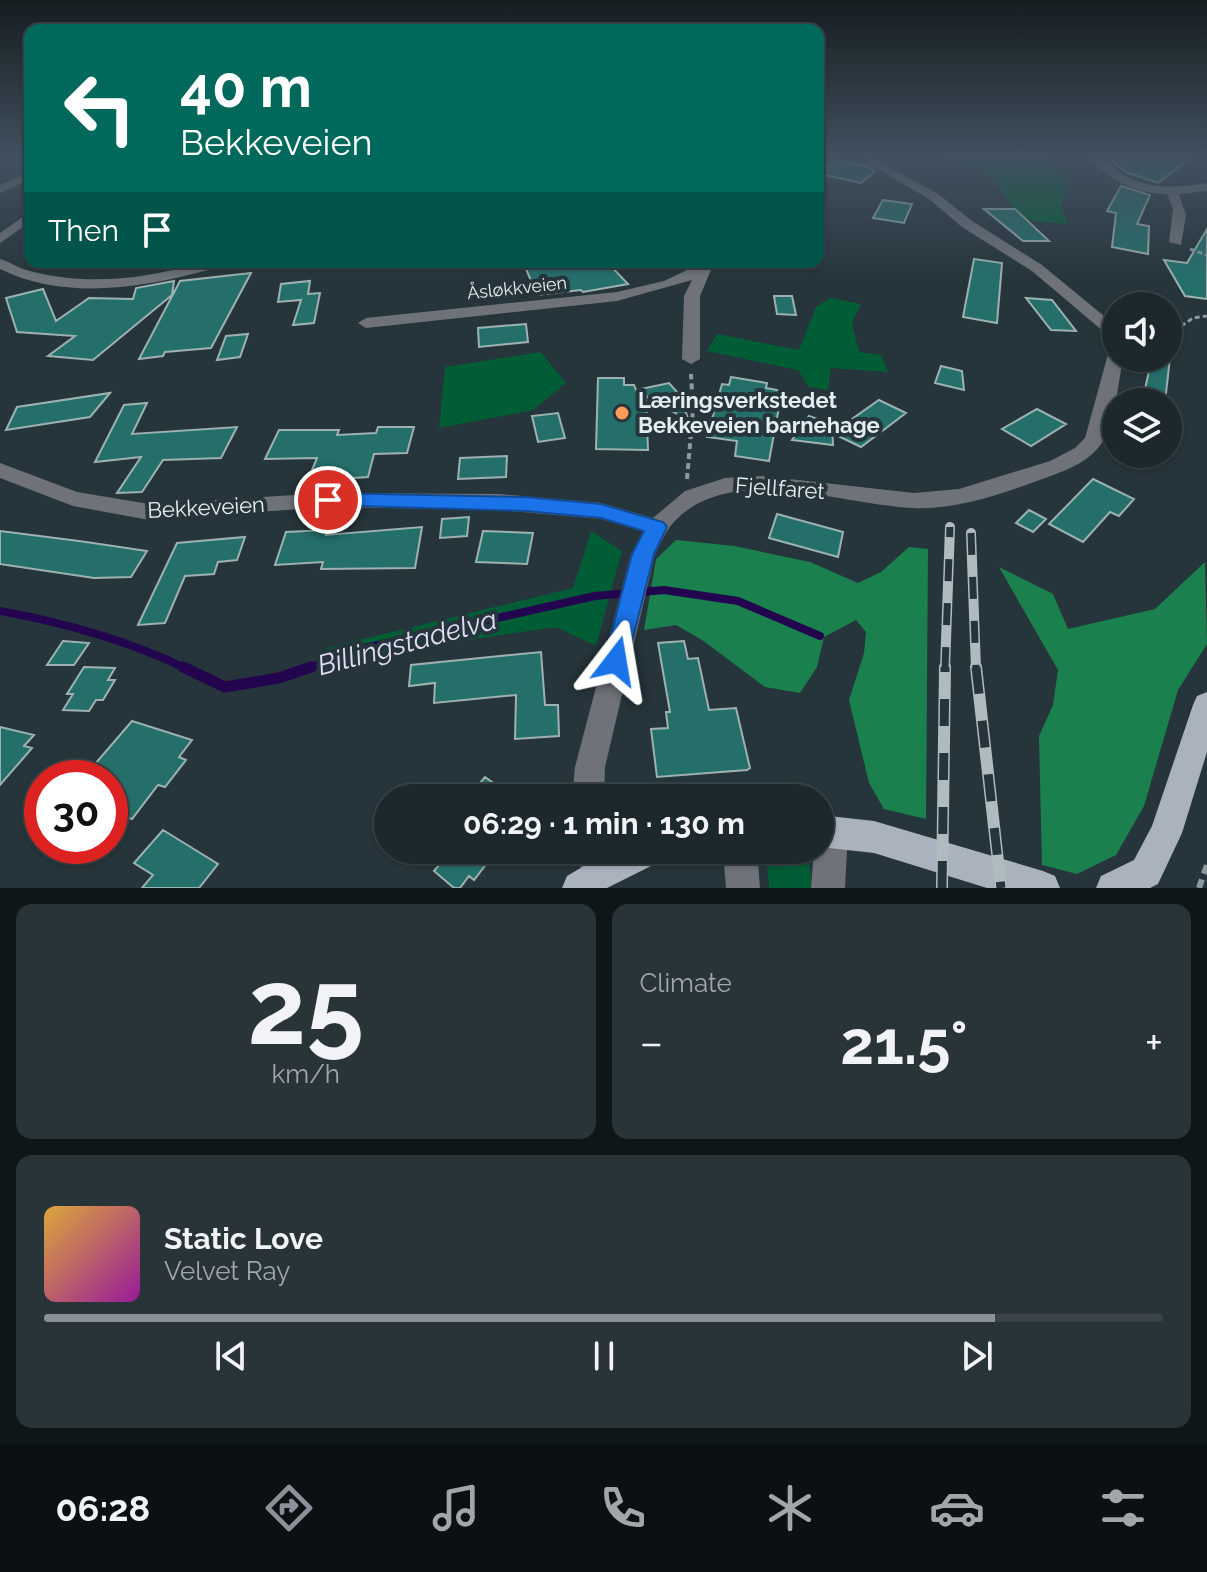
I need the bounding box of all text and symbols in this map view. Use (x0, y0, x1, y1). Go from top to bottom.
text: 40 m (180, 54, 312, 120)
icon: left (48, 56, 152, 160)
text: Bekkeveien (180, 121, 373, 163)
icon: arrive (135, 208, 179, 252)
text: Then (48, 213, 119, 248)
street label: Åsløkkveien (466, 271, 568, 303)
map controls (1102, 292, 1182, 468)
button: sound (1102, 292, 1182, 372)
place label: Læringsverkstedet Bekkeveien barnehage (638, 387, 880, 438)
button: layers (1102, 388, 1182, 468)
marker: Læringsverkstedet Bekkeveien barnehage (613, 404, 631, 422)
pin (294, 466, 362, 534)
street label: Fjellfaret (734, 472, 826, 504)
icon: arrive (306, 478, 350, 522)
street label: Bekkeveien (147, 491, 265, 523)
water label: Billingstadelva (314, 603, 500, 682)
position arrow (574, 619, 658, 703)
speed limit sign: 30 (24, 760, 128, 864)
text: 06:29 · 1 min · 130 m (463, 806, 745, 841)
text: 25 (248, 946, 364, 1068)
text: Climate (640, 968, 732, 998)
text: 21.5° (840, 1008, 968, 1078)
text: − (640, 1017, 663, 1068)
text: + (1145, 1017, 1163, 1068)
text: km/h (271, 1059, 340, 1089)
text: Static Love (164, 1221, 323, 1256)
text: Velvet Ray (164, 1256, 290, 1286)
icon: previous (209, 1334, 253, 1378)
icon: pause (582, 1334, 626, 1378)
icon: next (955, 1334, 999, 1378)
icon: directions (261, 1480, 317, 1536)
icon: music (428, 1480, 484, 1536)
icon: phone (595, 1480, 651, 1536)
icon: climate (762, 1480, 818, 1536)
icon: car (929, 1480, 985, 1536)
icon: filters (1095, 1480, 1151, 1536)
text: 06:28 (55, 1487, 150, 1529)

